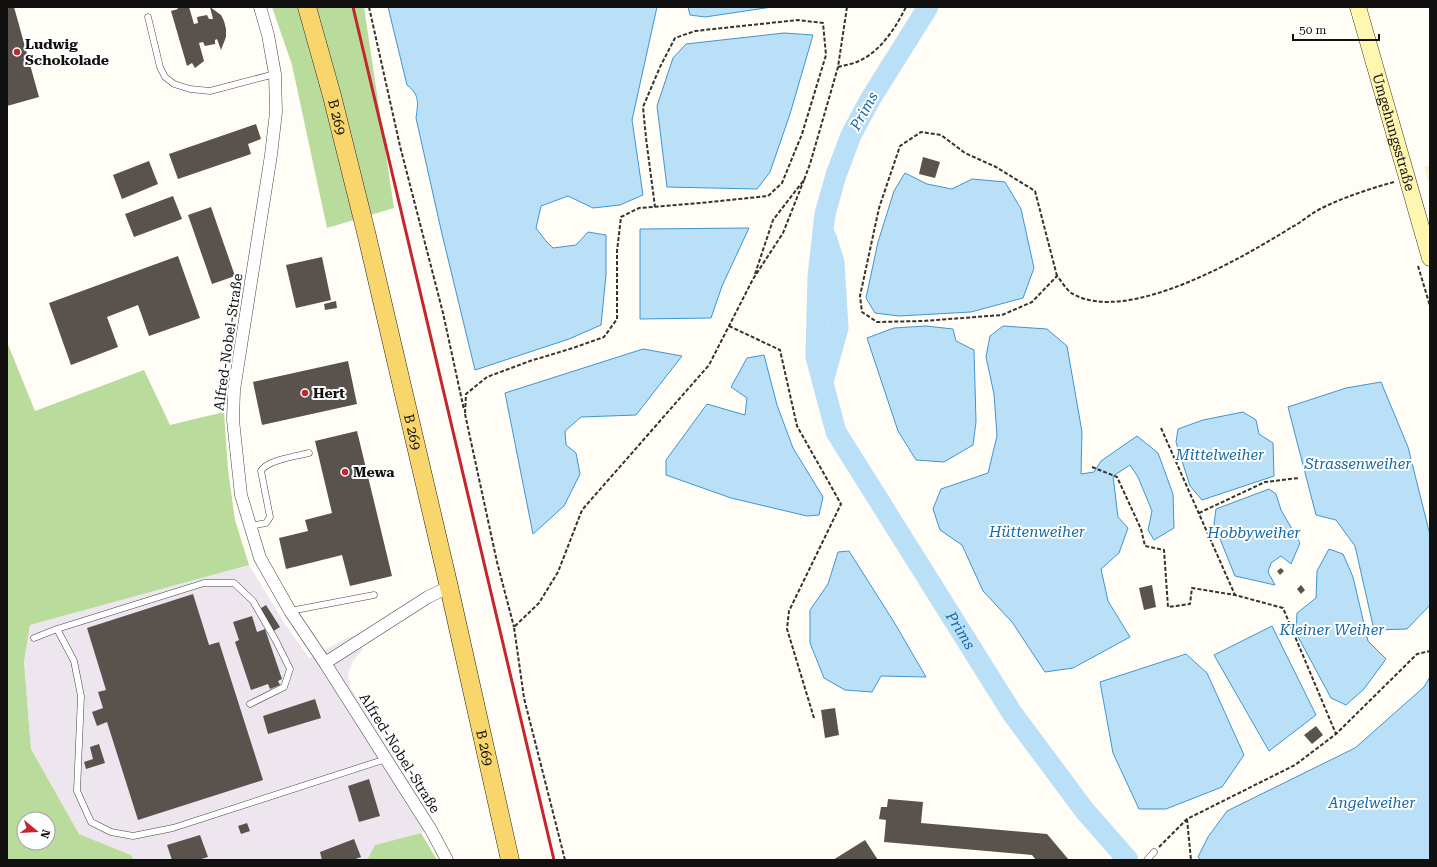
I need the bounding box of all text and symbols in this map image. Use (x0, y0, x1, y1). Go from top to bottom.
scale bar (1293, 16, 1379, 42)
text: 50 m (1299, 23, 1326, 37)
place label: Ludwig Schokolade (25, 36, 109, 68)
marker: Ludwig Schokolade (12, 47, 22, 57)
street label: Umgehungsstraße (1369, 71, 1418, 193)
water label: Prims (846, 89, 882, 134)
street label: B 269 (325, 97, 349, 137)
street label: Alfred-Nobel-Straße (210, 272, 246, 412)
place label: Hert (313, 385, 345, 401)
marker: Hert (300, 388, 310, 398)
street label: B 269 (401, 412, 425, 452)
water label: Mittelweiher (1175, 446, 1265, 464)
water label: Strassenweiher (1303, 455, 1412, 473)
place label: Mewa (353, 464, 395, 480)
marker: Mewa (340, 467, 350, 477)
water label: Hüttenweiher (988, 523, 1086, 541)
water label: Hobbyweiher (1206, 524, 1301, 542)
water label: Prims (941, 607, 979, 653)
water label: Kleiner Weiher (1278, 621, 1385, 639)
street label: Alfred-Nobel-Straße (357, 690, 444, 816)
street label: B 269 (473, 728, 497, 768)
water label: Angelweiher (1328, 794, 1416, 812)
north arrow (16, 811, 56, 851)
text: N (37, 828, 53, 840)

